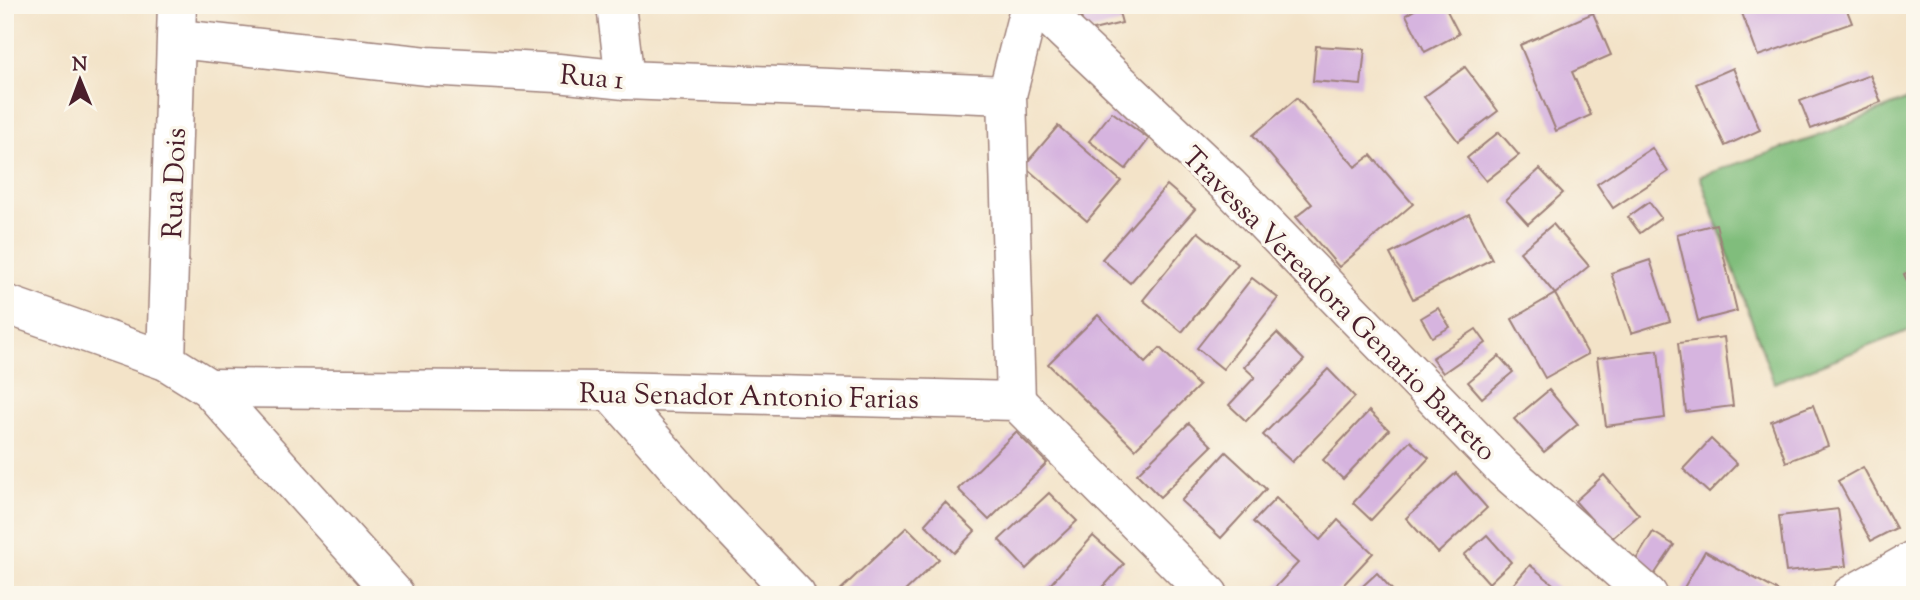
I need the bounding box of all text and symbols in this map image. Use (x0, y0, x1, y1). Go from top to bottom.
north arrow (46, 46, 116, 116)
text: N (72, 52, 88, 79)
street label: Rua 1 (558, 56, 625, 102)
street label: Rua Dois (154, 127, 198, 239)
street label: Travessa Vereadora Genario Barreto (1171, 139, 1504, 472)
street label: Rua Senador Antonio Farias (579, 375, 919, 421)

